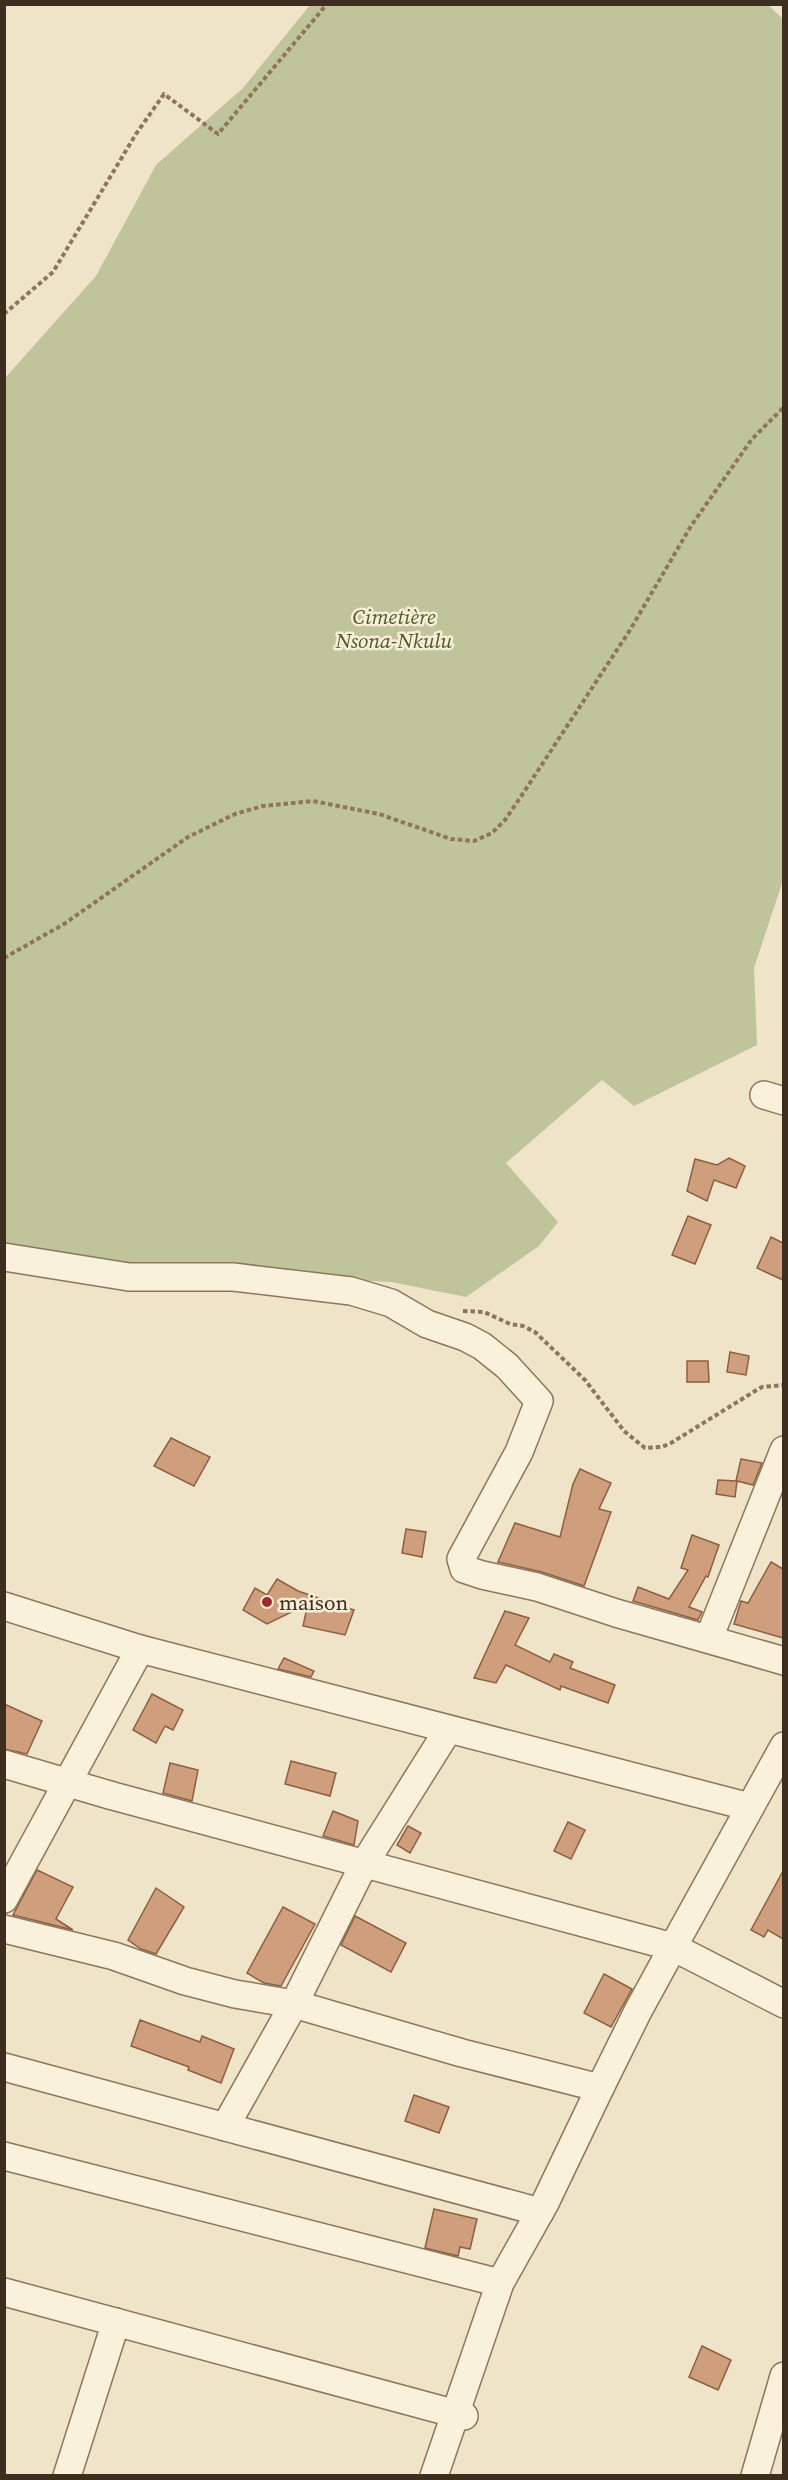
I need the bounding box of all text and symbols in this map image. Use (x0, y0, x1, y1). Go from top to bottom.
park label: Cimetière Nsona-Nkulu (335, 602, 452, 655)
place label: maison (279, 1588, 349, 1617)
marker: maison (260, 1595, 274, 1609)

